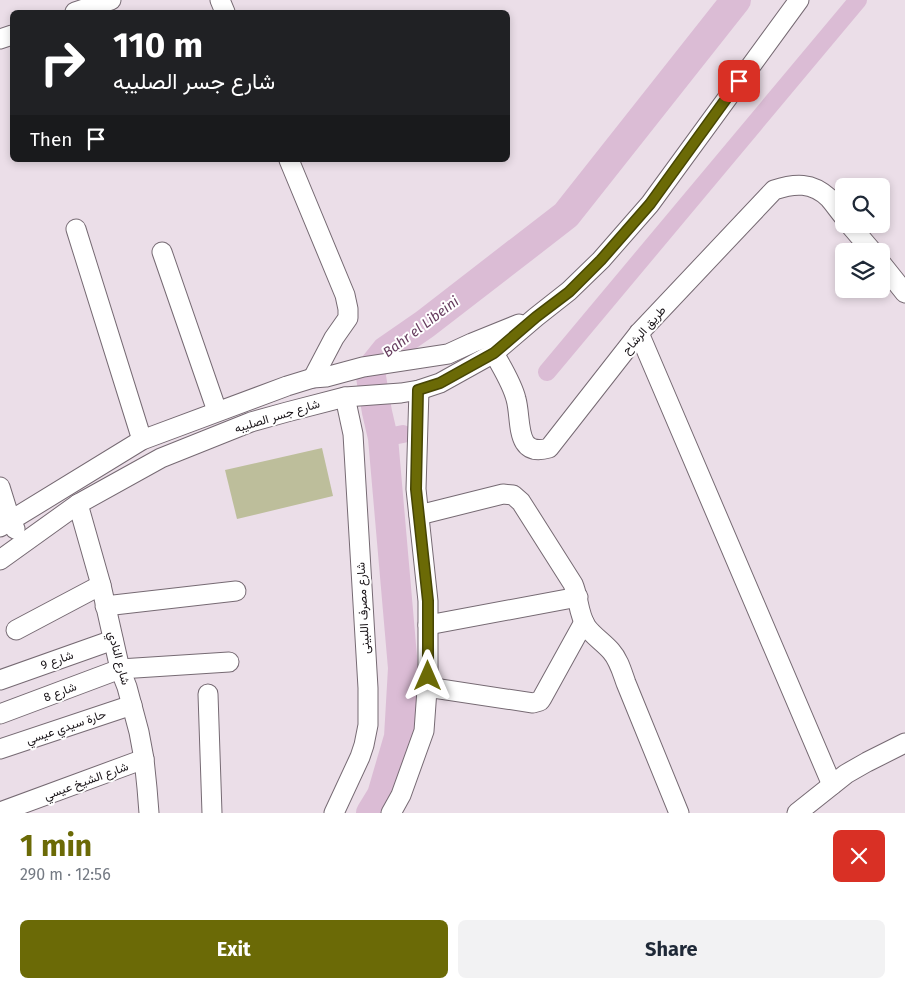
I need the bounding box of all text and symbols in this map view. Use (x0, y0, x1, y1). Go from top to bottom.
text: 110 m (113, 24, 203, 66)
icon: right (30, 30, 95, 95)
pin (718, 60, 760, 102)
icon: arrive (725, 67, 753, 95)
text: شارع جسر الصليبه (113, 68, 275, 95)
icon: arrive (82, 125, 110, 153)
text: Then (30, 128, 72, 151)
map controls (835, 178, 890, 298)
button: search (835, 178, 890, 233)
button: layers (835, 243, 890, 298)
water label: Bahr el Libeini (380, 293, 462, 361)
street label: طريق الرشاح (619, 303, 670, 358)
street label: شارع جسر الصليبه (233, 396, 322, 438)
street label: شارع مصرف اللبينى (354, 562, 374, 654)
street label: شارع النادي (102, 630, 133, 687)
street label: شارع 9 (39, 648, 76, 674)
position arrow (401, 649, 453, 701)
street label: شارع 8 (42, 679, 79, 706)
street label: حارة سيدي عيسي (24, 707, 109, 750)
street label: شارع الشيخ عيسي (42, 759, 131, 806)
text: 1 min (20, 828, 92, 864)
button: close (833, 830, 885, 882)
text: 290 m · 12:56 (20, 865, 111, 884)
button: Exit (20, 920, 448, 978)
button: Share (458, 920, 885, 978)

